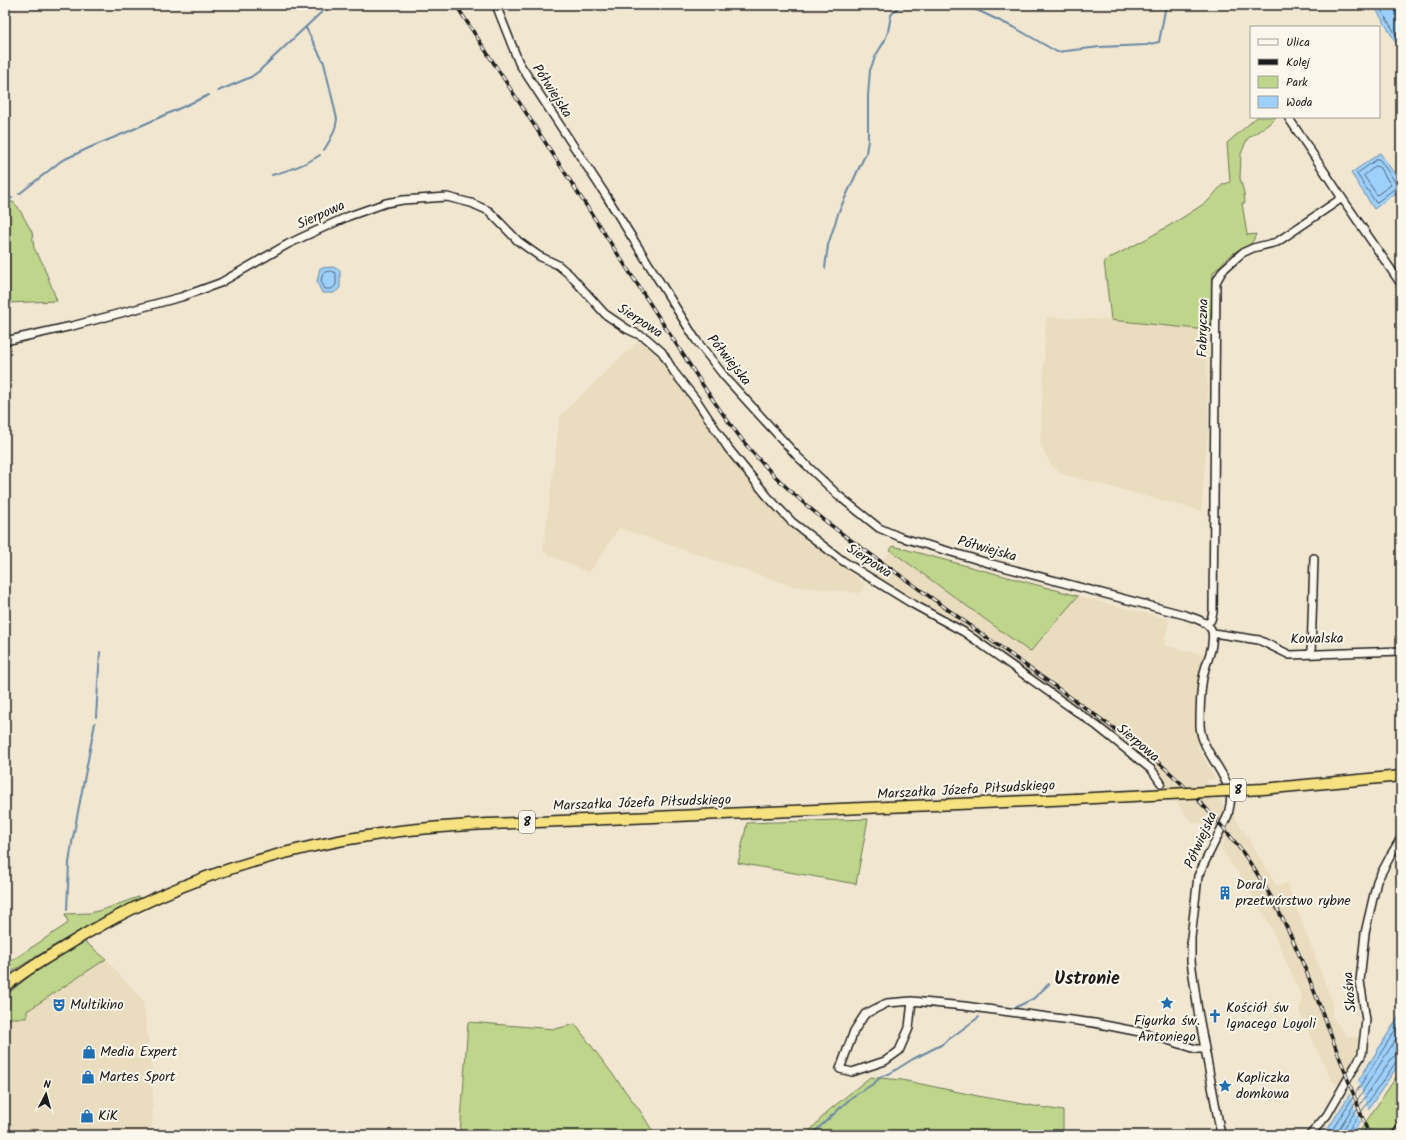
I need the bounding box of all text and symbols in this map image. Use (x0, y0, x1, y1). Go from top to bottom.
legend (1250, 26, 1380, 118)
text: Ulica (1286, 33, 1310, 52)
text: Kolej (1286, 53, 1311, 72)
street label: Półwiejska (526, 60, 578, 122)
text: Park (1286, 73, 1308, 92)
text: Woda (1286, 93, 1313, 112)
street label: Sierpowa (293, 195, 349, 235)
street label: Sierpowa (613, 298, 667, 344)
street label: Fabryczna (1191, 298, 1215, 358)
street label: Półwiejska (701, 329, 757, 391)
street label: Półwiejska (955, 530, 1019, 568)
street label: Sierpowa (842, 538, 896, 584)
street label: Kowalska (1290, 628, 1344, 650)
street label: Sierpowa (1111, 718, 1165, 768)
street label: Marszałka Józefa Piłsudskiego (876, 774, 1056, 806)
road number: 8 (1230, 779, 1246, 801)
street label: Marszałka Józefa Piłsudskiego (552, 789, 732, 817)
street label: Półwiejska (1179, 808, 1223, 872)
road number: 8 (519, 811, 535, 833)
place label: Doral przetwórstwo rybne (1235, 874, 1351, 912)
building icon: Doral przetwórstwo rybne (1217, 885, 1233, 901)
district label: Ustronie (1054, 965, 1120, 994)
street label: Skośna (1337, 971, 1363, 1013)
place label: Multikino (70, 994, 124, 1016)
place icon: Figurka św. Antoniego (1159, 995, 1175, 1011)
theatre icon: Multikino (51, 997, 67, 1013)
place label: Kościół św Ignacego Loyoli (1226, 997, 1316, 1035)
church icon: Kościół św Ignacego Loyoli (1207, 1008, 1223, 1024)
place label: Figurka św. Antoniego (1134, 1010, 1200, 1048)
place label: Media Expert (100, 1041, 178, 1063)
shop icon: Media Expert (81, 1044, 97, 1060)
place label: Martes Sport (99, 1066, 176, 1088)
place label: Kapliczka domkowa (1236, 1067, 1290, 1105)
shop icon: Martes Sport (80, 1069, 96, 1085)
north arrow (26, 1074, 66, 1114)
text: N (43, 1076, 51, 1094)
place icon: Kapliczka domkowa (1217, 1078, 1233, 1094)
place label: KiK (98, 1105, 119, 1127)
shop icon: KiK (79, 1108, 95, 1124)

